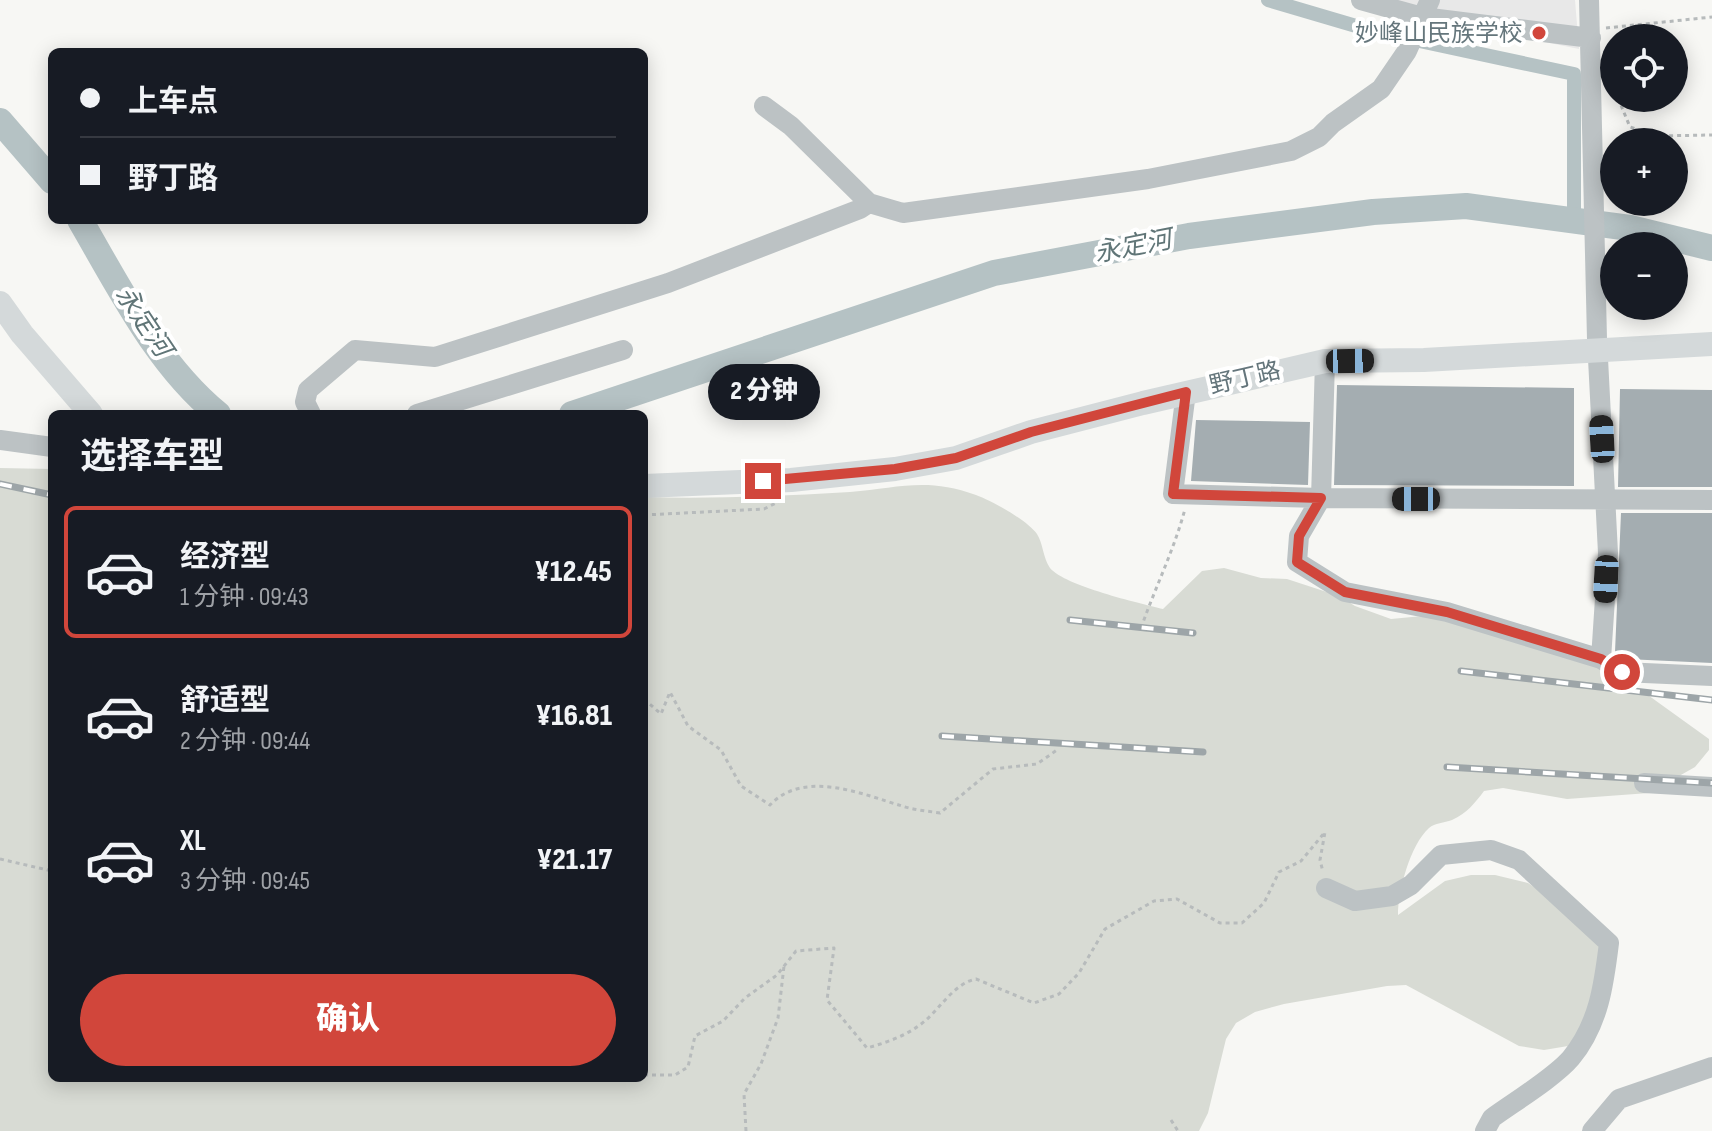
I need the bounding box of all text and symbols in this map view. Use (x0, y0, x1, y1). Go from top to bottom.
place label: 妙峰山民族学校 (1355, 19, 1523, 48)
marker: 妙峰山民族学校 (1530, 24, 1548, 42)
map controls (1600, 24, 1688, 320)
button: locate (1600, 24, 1688, 112)
text: 上车点 (128, 84, 218, 120)
button: + (1600, 128, 1688, 216)
text: 野丁路 (128, 161, 218, 197)
water label: 永定河 (1092, 223, 1179, 270)
button: − (1600, 232, 1688, 320)
water label: 永定河 (108, 281, 180, 367)
car (1326, 349, 1374, 373)
street label: 野丁路 (1207, 356, 1283, 400)
callout: 2 分钟 (707, 365, 819, 421)
text: 2 分钟 (730, 376, 798, 407)
car (1589, 414, 1615, 464)
text: 选择车型 (80, 436, 224, 479)
route end (745, 463, 781, 499)
car (1392, 487, 1440, 511)
icon: car (84, 536, 156, 608)
text: 经济型 (180, 539, 270, 575)
text: ¥12.45 (534, 554, 612, 590)
car (1593, 554, 1619, 604)
text: 1 分钟 · 09:43 (180, 582, 309, 613)
route start (1604, 654, 1640, 690)
icon: car (84, 680, 156, 752)
text: 舒适型 (180, 683, 270, 719)
text: ¥16.81 (536, 698, 612, 734)
text: 2 分钟 · 09:44 (180, 726, 310, 757)
text: XL (180, 823, 206, 859)
icon: car (84, 824, 156, 896)
text: ¥21.17 (537, 842, 612, 878)
text: 3 分钟 · 09:45 (180, 866, 310, 897)
button: 确认 (80, 974, 616, 1066)

